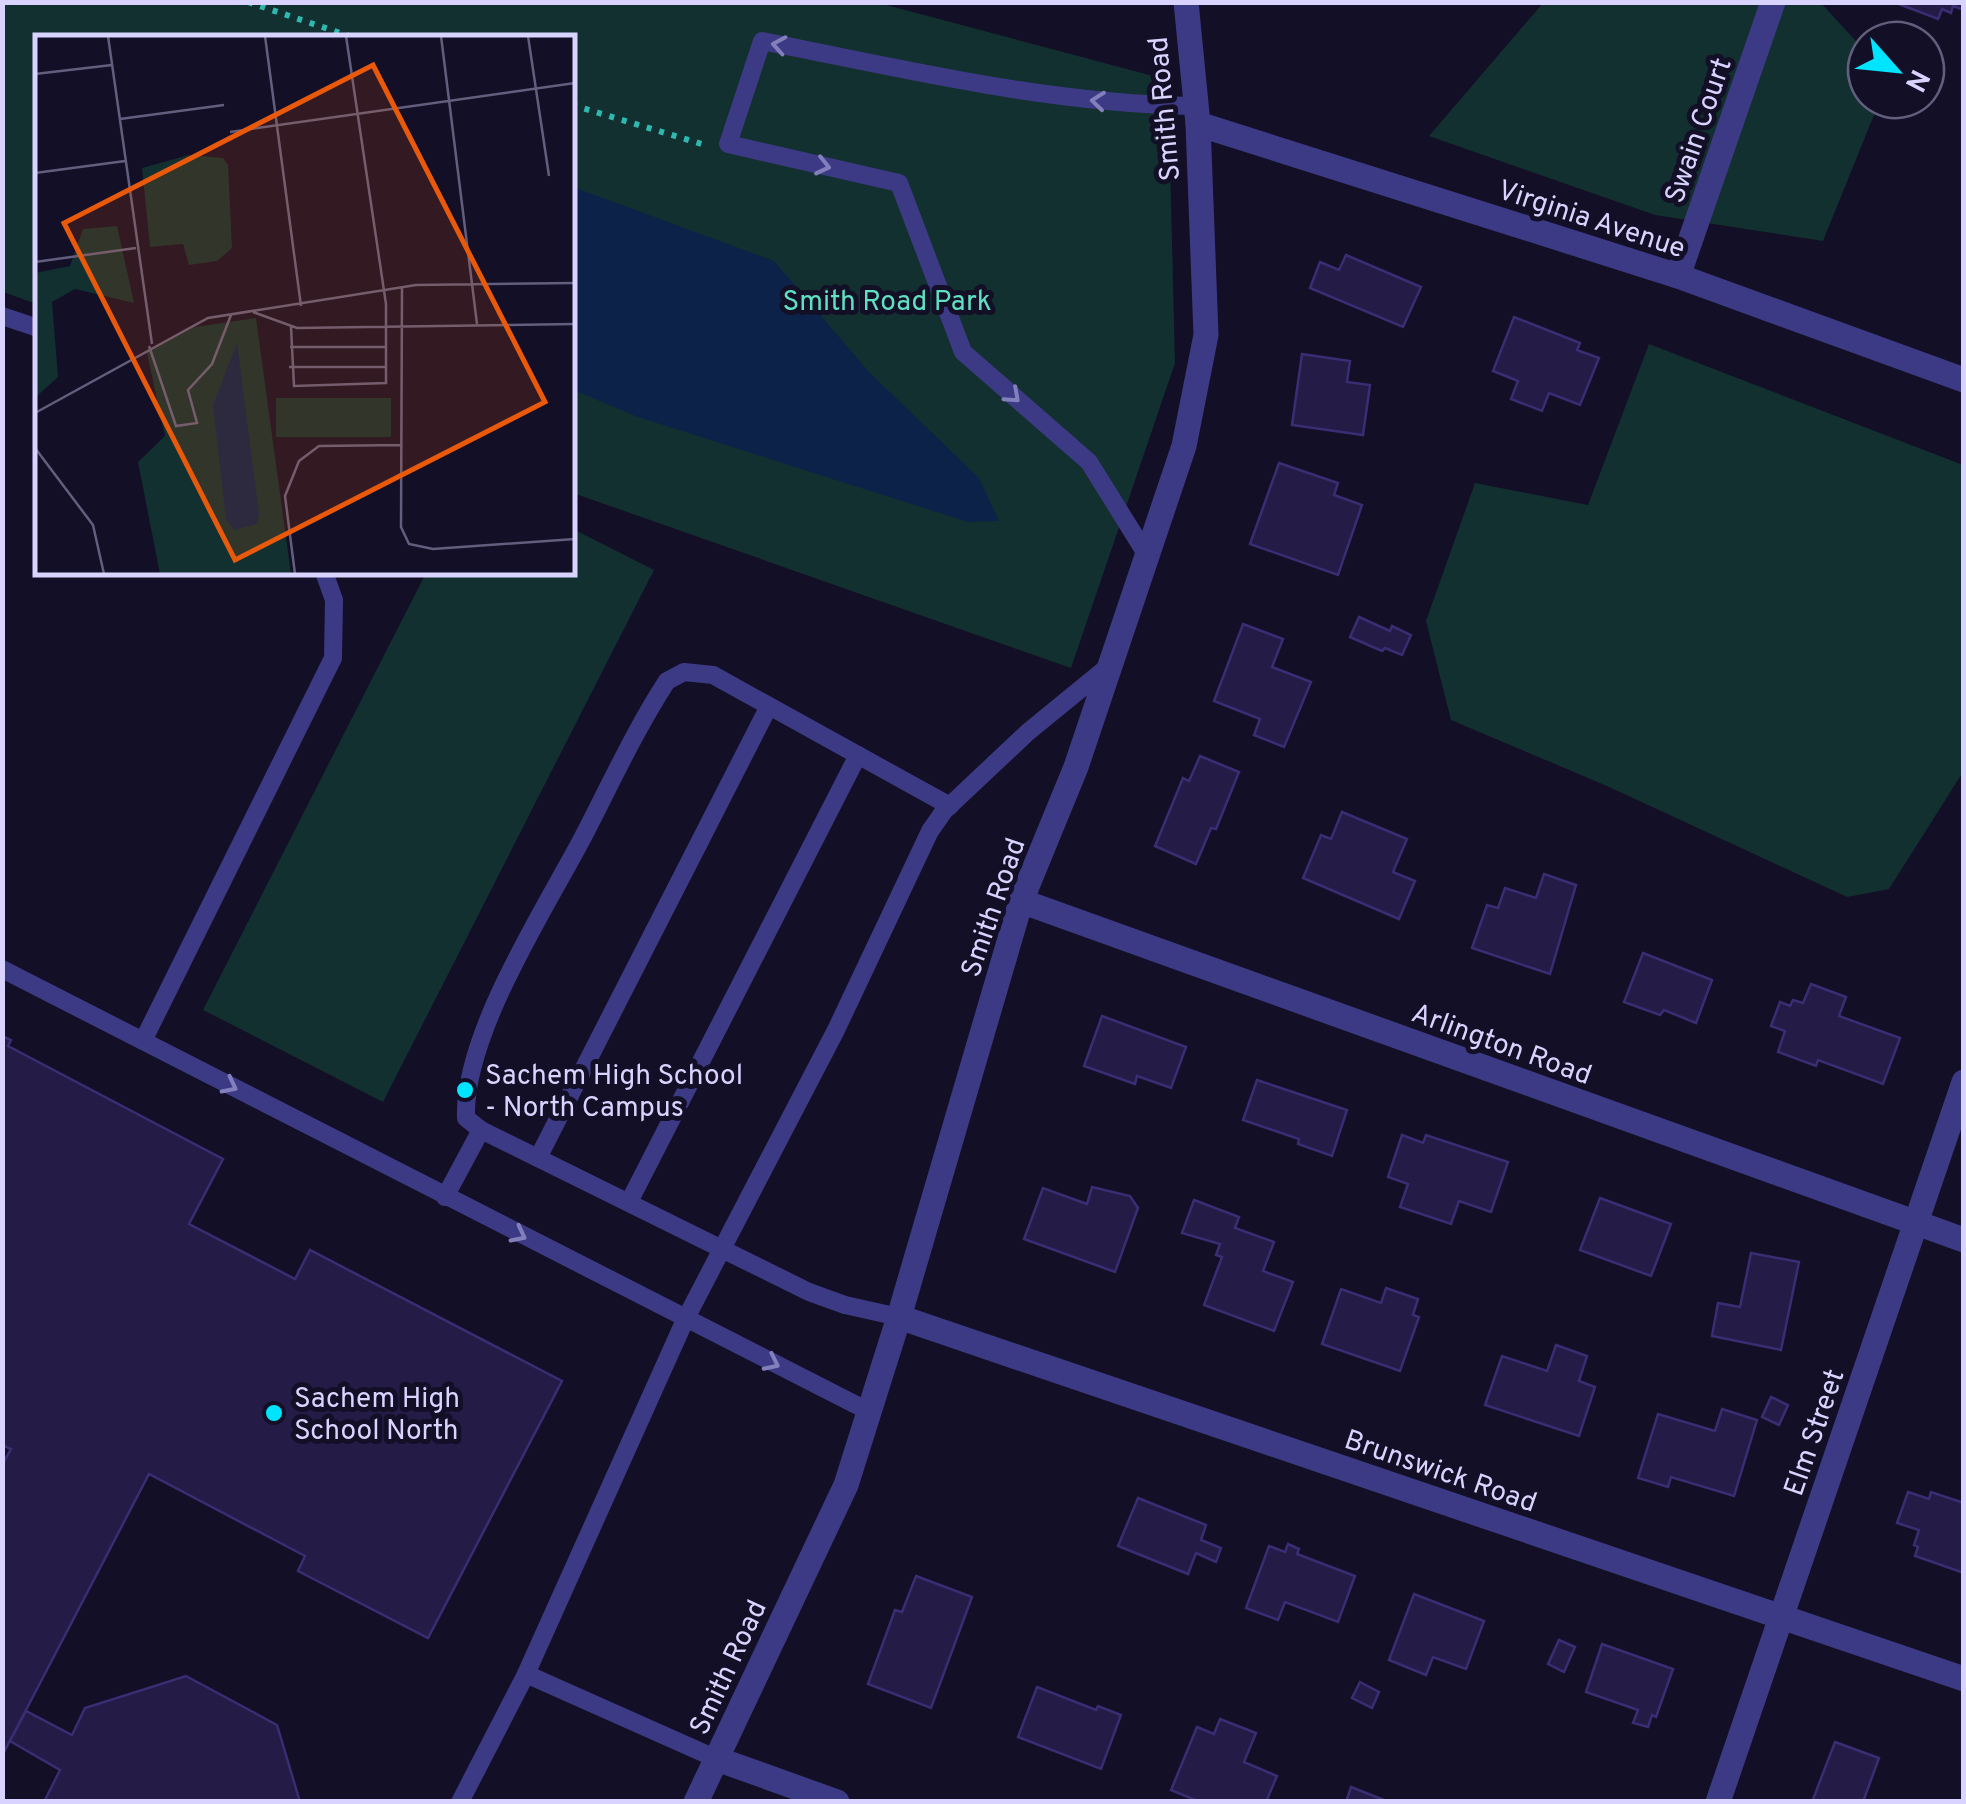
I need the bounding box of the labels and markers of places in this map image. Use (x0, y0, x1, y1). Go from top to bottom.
place label: Sachem High School - North Campus (485, 1059, 743, 1127)
marker: Sachem High School - North Campus (454, 1079, 476, 1101)
place label: Sachem High School North (294, 1382, 460, 1450)
marker: Sachem High School North (263, 1402, 285, 1424)

